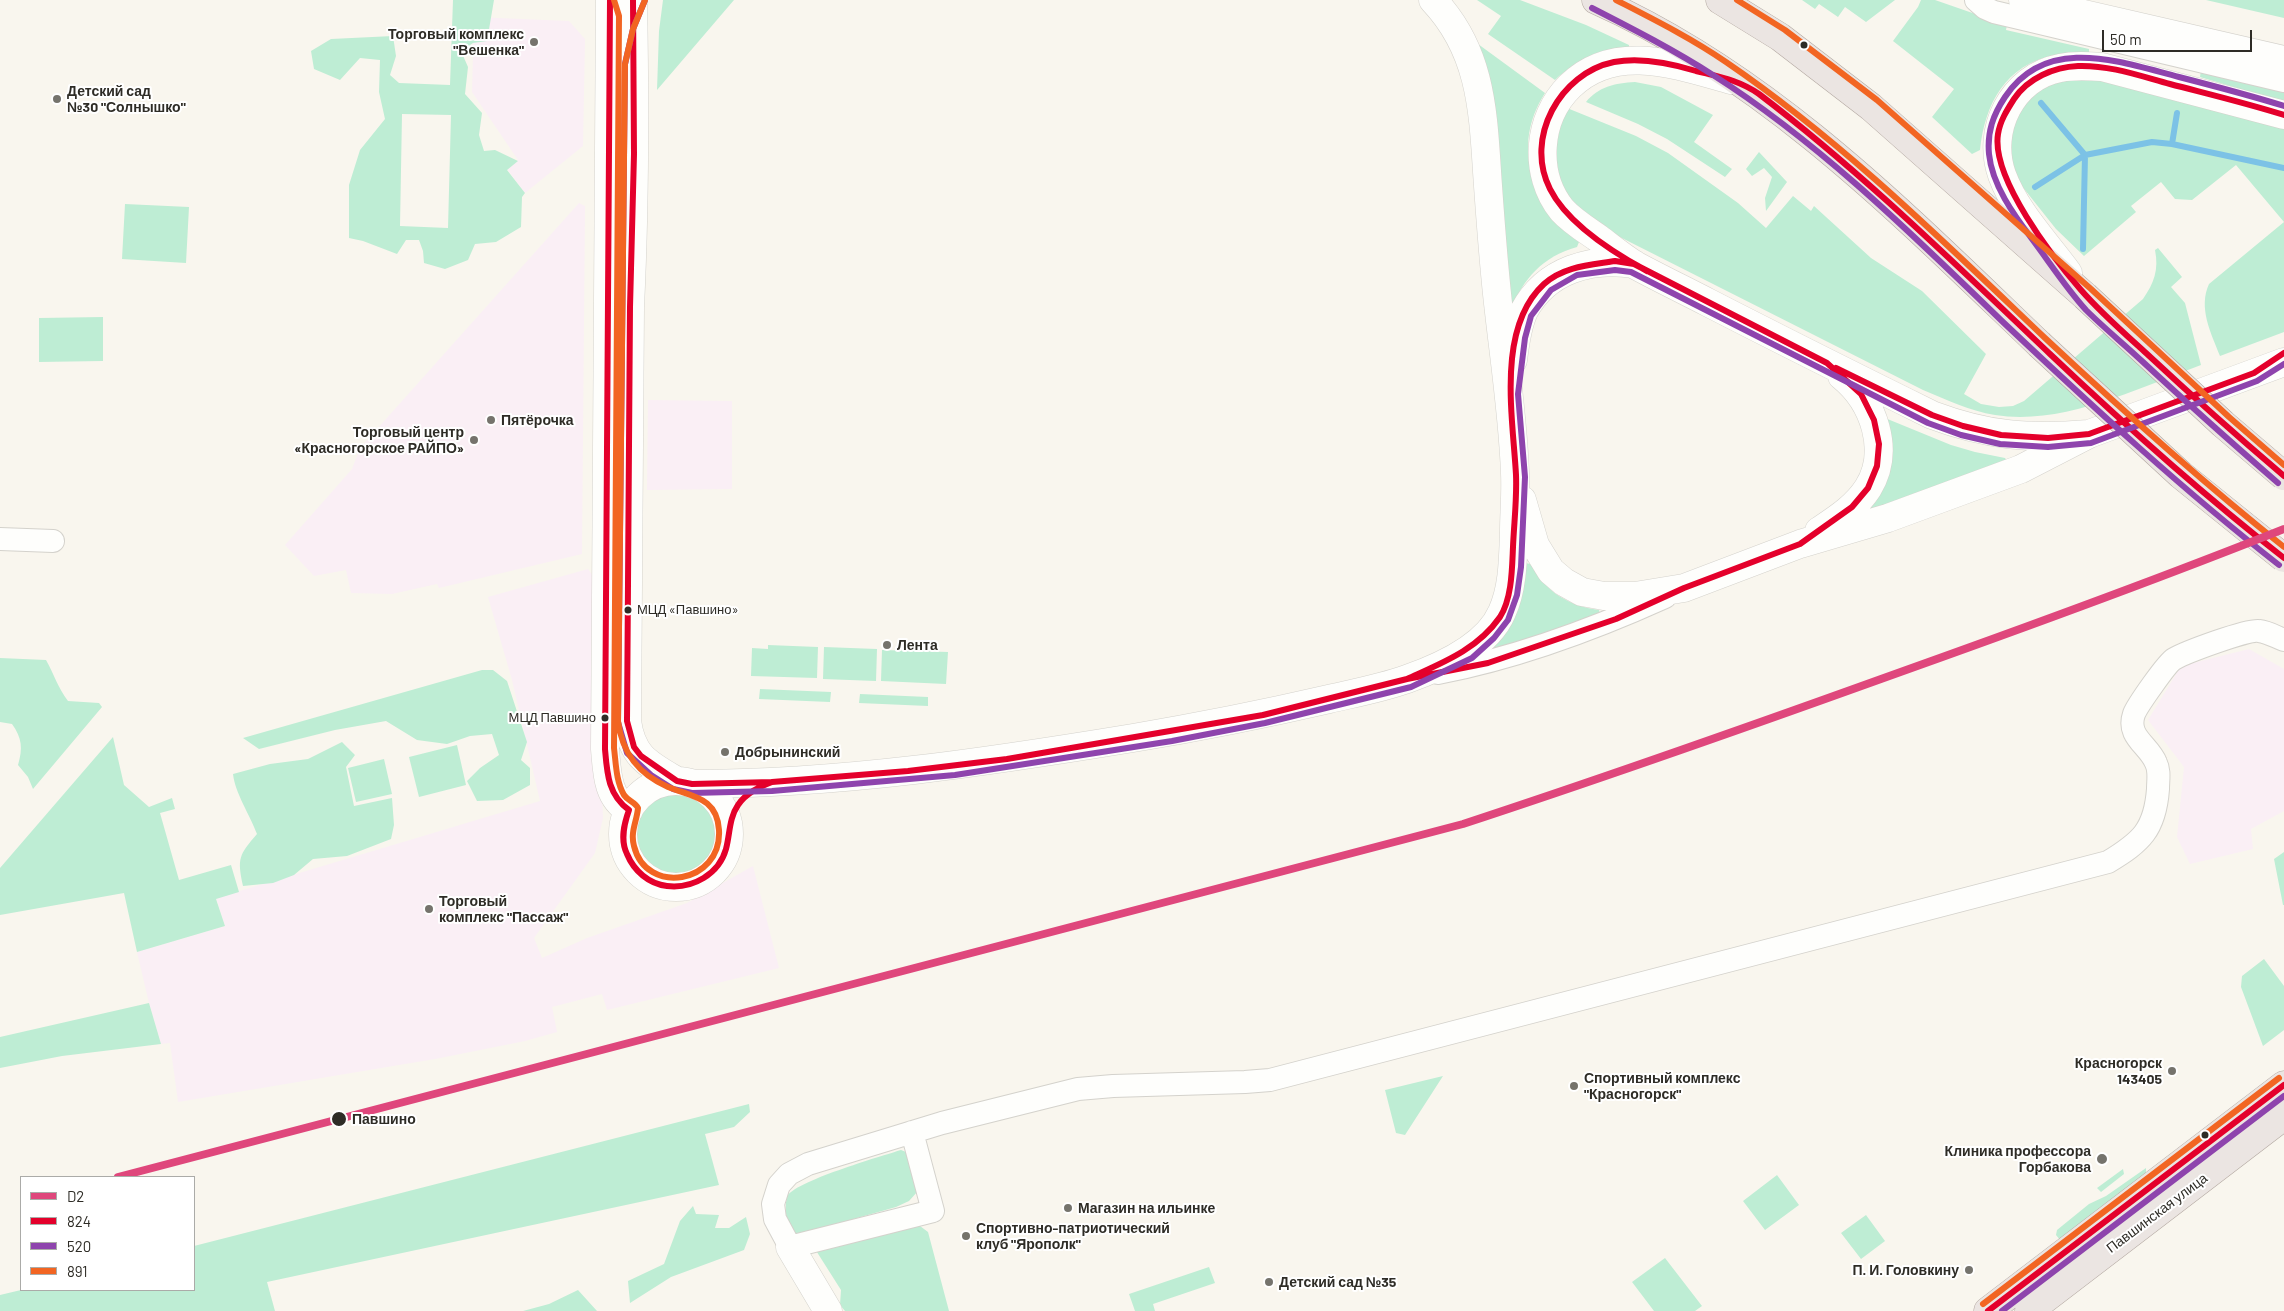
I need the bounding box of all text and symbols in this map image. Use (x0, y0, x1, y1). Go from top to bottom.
scale bar (2104, 20, 2254, 52)
place label: Торговый комплекс "Вешенка" (388, 26, 524, 58)
text: 50 m (2110, 30, 2142, 48)
marker: Торговый комплекс "Вешенка" (528, 36, 540, 48)
unlabelled marker (1799, 40, 1809, 50)
place label: Детский сад №30 "Солнышко" (67, 83, 186, 115)
marker: Детский сад №30 "Солнышко" (51, 93, 63, 105)
place label: Пятёрочка (501, 412, 574, 428)
marker: Пятёрочка (485, 414, 497, 426)
place label: Торговый центр «Красногорское РАЙПО» (294, 424, 464, 457)
marker: Торговый центр «Красногорское РАЙПО» (468, 434, 480, 446)
place label: МЦД «Павшино» (637, 602, 738, 618)
marker: МЦД «Павшино» (623, 605, 633, 615)
place label: Лента (897, 637, 938, 653)
marker: Лента (881, 639, 893, 651)
place label: МЦД Павшино (509, 710, 596, 726)
marker: МЦД Павшино (600, 713, 610, 723)
place label: Добрынинский (735, 744, 840, 760)
marker: Добрынинский (719, 746, 731, 758)
place label: Торговый комплекс "Пассаж" (439, 893, 568, 926)
marker: Торговый комплекс "Пассаж" (423, 903, 435, 915)
place label: Красногорск 143405 (2075, 1055, 2162, 1088)
marker: Красногорск 143405 (2166, 1065, 2178, 1077)
place label: Спортивный комплекс "Красногорск" (1584, 1070, 1740, 1102)
marker: Спортивный комплекс "Красногорск" (1568, 1080, 1580, 1092)
marker: Павшино (330, 1110, 348, 1128)
place label: Павшино (352, 1111, 416, 1127)
unlabelled marker (2200, 1130, 2210, 1140)
place label: Клиника профессора Горбакова (1945, 1143, 2091, 1176)
marker: Клиника профессора Горбакова (2095, 1152, 2109, 1166)
street label: Павшинская улица (2103, 1170, 2211, 1256)
legend (20, 1176, 195, 1291)
text: D2 (67, 1187, 84, 1205)
place label: Магазин на ильинке (1078, 1200, 1215, 1216)
marker: Магазин на ильинке (1062, 1202, 1074, 1214)
text: 824 (67, 1212, 91, 1230)
place label: Спортивно-патриотический клуб "Ярополк" (976, 1220, 1170, 1252)
marker: Спортивно-патриотический клуб "Ярополк" (960, 1230, 972, 1242)
text: 520 (67, 1237, 91, 1255)
text: 891 (67, 1262, 88, 1280)
place label: П. И. Головкину (1853, 1262, 1959, 1278)
marker: П. И. Головкину (1963, 1264, 1975, 1276)
place label: Детский сад №35 (1279, 1274, 1396, 1290)
marker: Детский сад №35 (1263, 1276, 1275, 1288)

